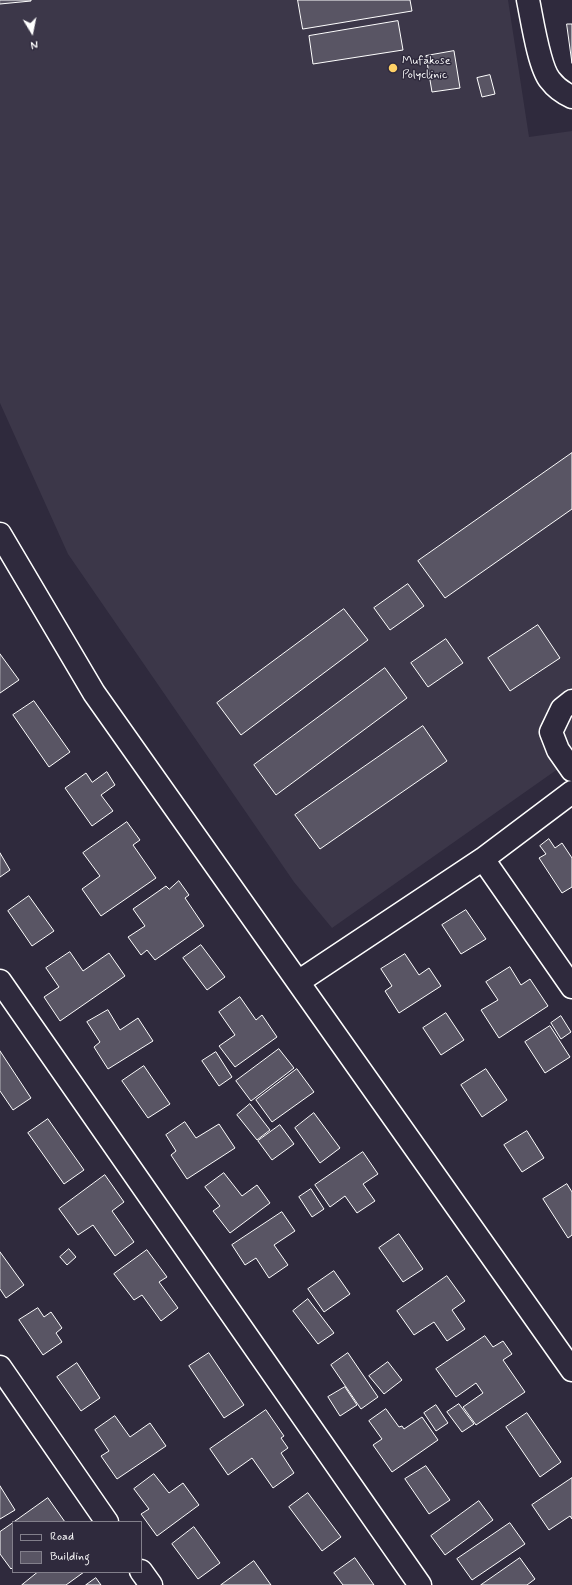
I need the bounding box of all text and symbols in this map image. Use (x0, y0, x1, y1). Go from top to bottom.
north arrow (12, 12, 52, 52)
text: N (29, 36, 39, 51)
place label: Mufakose Polyclinic (402, 54, 451, 82)
marker: Mufakose Polyclinic (387, 62, 399, 74)
legend (12, 1521, 142, 1573)
text: Road (50, 1529, 74, 1545)
text: Building (50, 1549, 90, 1565)

